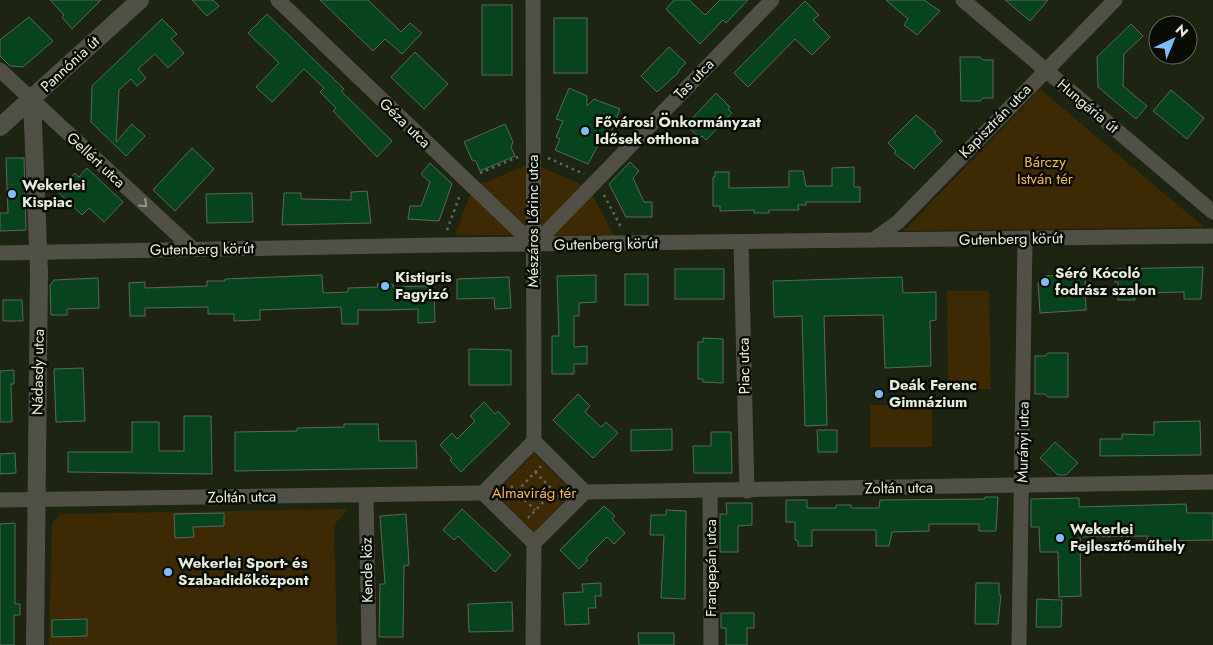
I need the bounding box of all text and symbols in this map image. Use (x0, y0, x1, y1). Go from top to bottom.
north arrow (1148, 15, 1198, 65)
text: N (1171, 20, 1193, 42)
street label: Pannónia út (35, 30, 105, 97)
street label: Tas utca (669, 54, 719, 104)
street label: Hungária út (1052, 74, 1124, 139)
street label: Kapisztrán utca (954, 79, 1036, 163)
street label: Géza utca (374, 93, 436, 153)
place label: Fővárosi Önkormányzat Idősek otthona (595, 111, 761, 150)
marker: Fővárosi Önkormányzat Idősek otthona (579, 125, 591, 137)
street label: Gellért utca (62, 127, 130, 193)
park label: Bárczy István tér (1017, 151, 1074, 190)
street label: Mészáros Lőrinc utca (522, 154, 544, 288)
place label: Wekerlei Kispiac (22, 174, 85, 213)
marker: Wekerlei Kispiac (6, 188, 18, 200)
one-way arrow (139, 198, 148, 207)
street label: Gutenberg körút (959, 227, 1064, 251)
street label: Gutenberg körút (554, 232, 659, 256)
street label: Gutenberg körút (150, 237, 255, 261)
place label: Séró Kócoló fodrász szalon (1055, 262, 1156, 301)
place label: Kistigris Fagyizó (395, 266, 452, 305)
marker: Séró Kócoló fodrász szalon (1039, 276, 1051, 288)
marker: Kistigris Fagyizó (379, 280, 391, 292)
street label: Nádasdy utca (26, 329, 50, 415)
street label: Piac utca (733, 337, 755, 395)
place label: Deák Ferenc Gimnázium (889, 374, 977, 413)
marker: Deák Ferenc Gimnázium (873, 388, 885, 400)
street label: Murányi utca (1011, 401, 1035, 483)
street label: Zoltán utca (865, 476, 933, 500)
park label: Almavirág tér (492, 482, 577, 504)
street label: Zoltán utca (208, 485, 276, 509)
place label: Wekerlei Fejlesztő-műhely (1070, 518, 1185, 557)
street label: Frangepán utca (700, 519, 722, 617)
marker: Wekerlei Fejlesztő-műhely (1054, 532, 1066, 544)
street label: Kende köz (355, 537, 379, 603)
place label: Wekerlei Sport- és Szabadidőközpont (178, 552, 309, 591)
marker: Wekerlei Sport- és Szabadidőközpont (162, 566, 174, 578)

